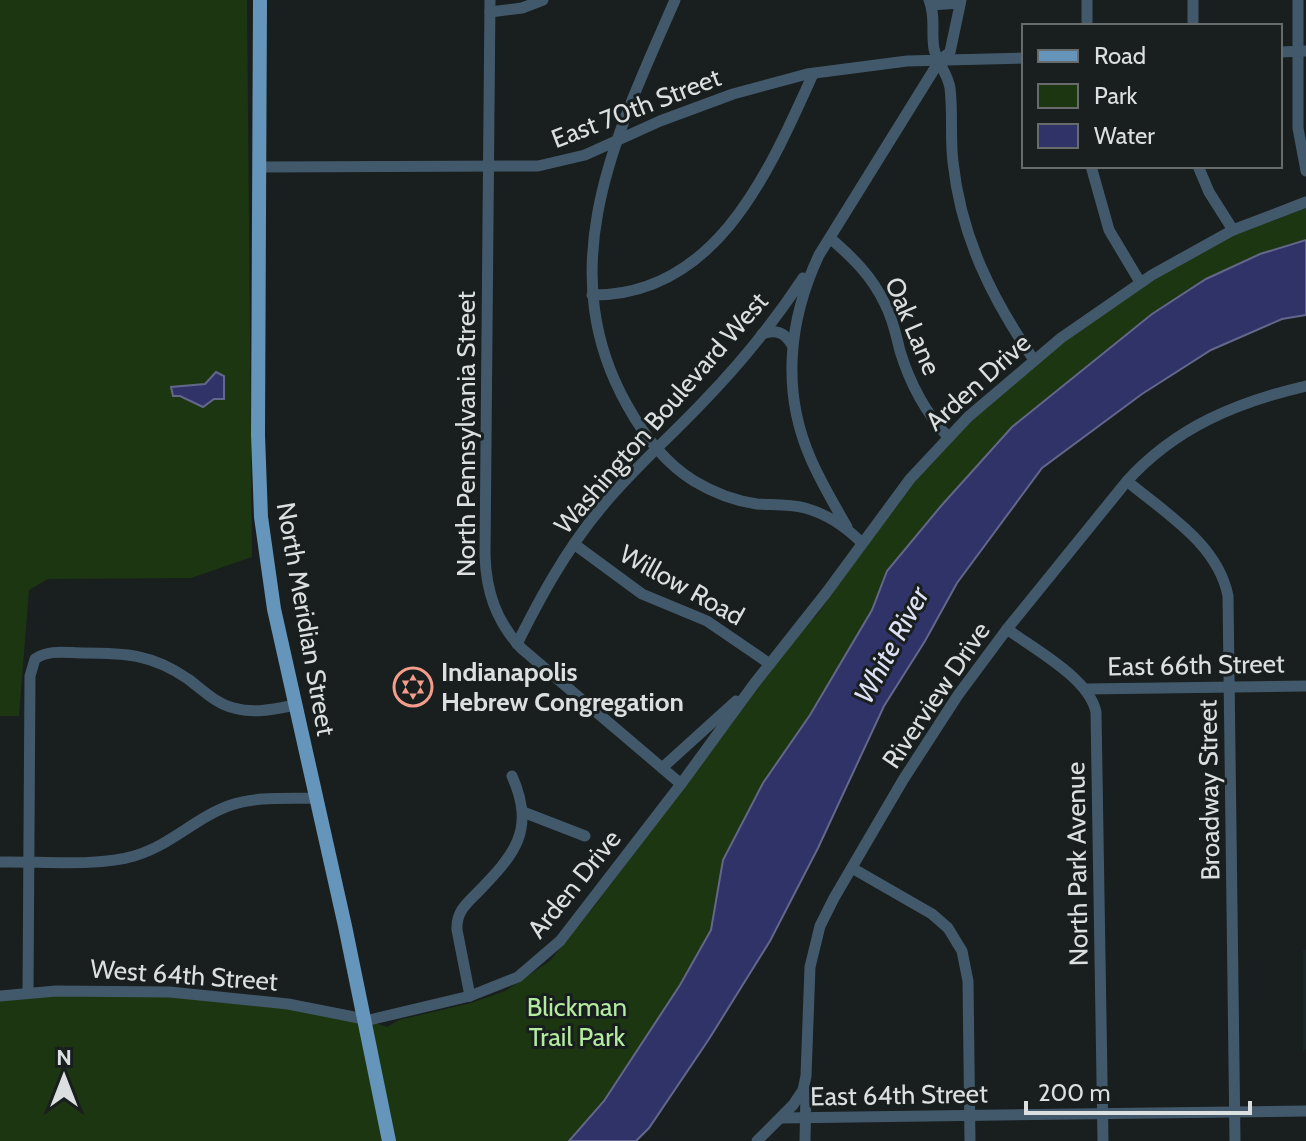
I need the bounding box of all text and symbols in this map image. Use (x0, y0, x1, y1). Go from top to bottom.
legend (1022, 24, 1282, 168)
text: Road (1094, 41, 1146, 70)
street label: East 70th Street (547, 61, 725, 155)
text: Park (1094, 81, 1137, 110)
text: Water (1094, 121, 1155, 150)
street label: Oak Lane (878, 272, 948, 380)
street label: Washington Boulevard West (547, 286, 775, 540)
street label: North Pennsylvania Street (450, 291, 482, 577)
street label: Arden Drive (919, 327, 1037, 437)
street label: North Meridian Street (270, 500, 342, 739)
street label: Willow Road (614, 538, 750, 632)
water label: White River (846, 580, 937, 709)
street label: Riverview Drive (875, 616, 997, 774)
street label: East 66th Street (1107, 647, 1285, 683)
place label: Indianapolis Hebrew Congregation (441, 656, 684, 718)
synagogue icon: Indianapolis Hebrew Congregation (392, 666, 434, 708)
street label: Broadway Street (1191, 699, 1227, 881)
street label: North Park Avenue (1059, 762, 1095, 966)
street label: Arden Drive (521, 823, 627, 945)
street label: West 64th Street (89, 952, 279, 998)
park label: Blickman Trail Park (527, 991, 627, 1053)
north arrow (24, 1037, 104, 1117)
text: N (56, 1044, 72, 1071)
scale bar (1026, 1065, 1250, 1115)
street label: East 64th Street (810, 1077, 988, 1113)
text: 200 m (1038, 1078, 1111, 1107)

